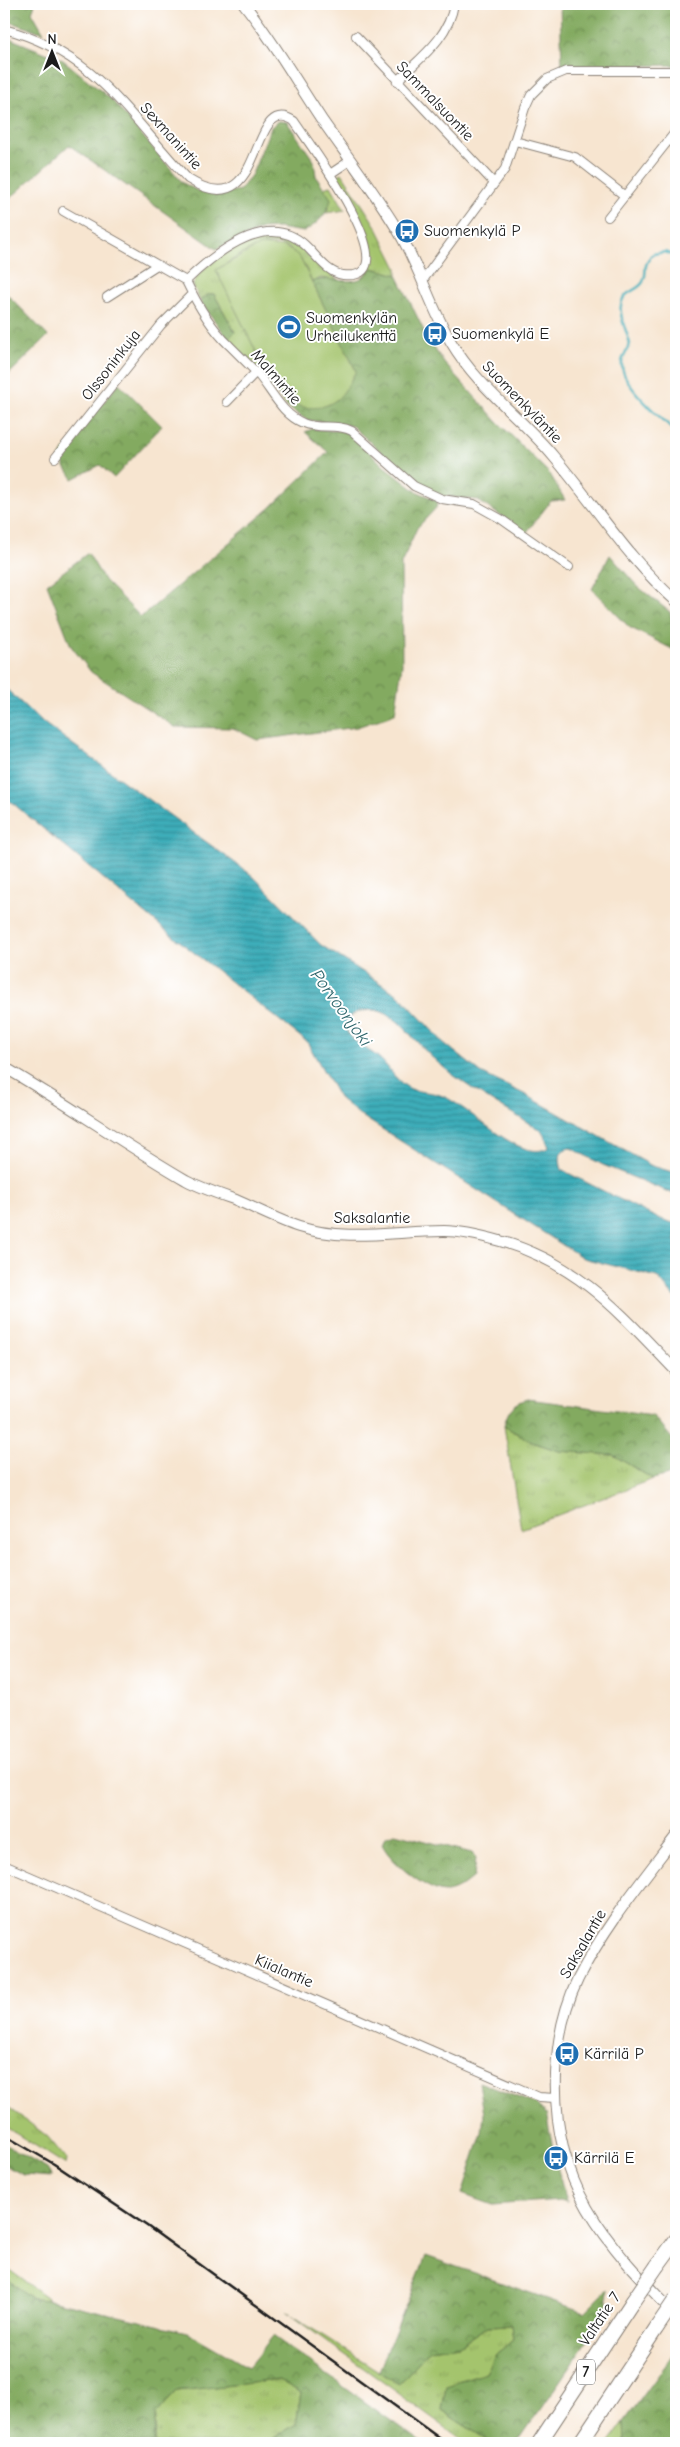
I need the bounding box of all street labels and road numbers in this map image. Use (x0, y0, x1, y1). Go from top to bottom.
street label: Sammalsuontie (393, 57, 477, 145)
street label: Sexmanintie (136, 99, 206, 173)
street label: Olssoninkuja (78, 326, 144, 404)
street label: Malmintie (247, 346, 305, 408)
street label: Suomenkyläntie (478, 357, 566, 447)
street label: Saksalantie (334, 1209, 410, 1227)
street label: Saksalantie (556, 1906, 610, 1982)
street label: Kiialantie (252, 1951, 316, 1991)
street label: Valtatie 7 (576, 2288, 625, 2349)
road number: 7 (577, 2360, 595, 2384)

